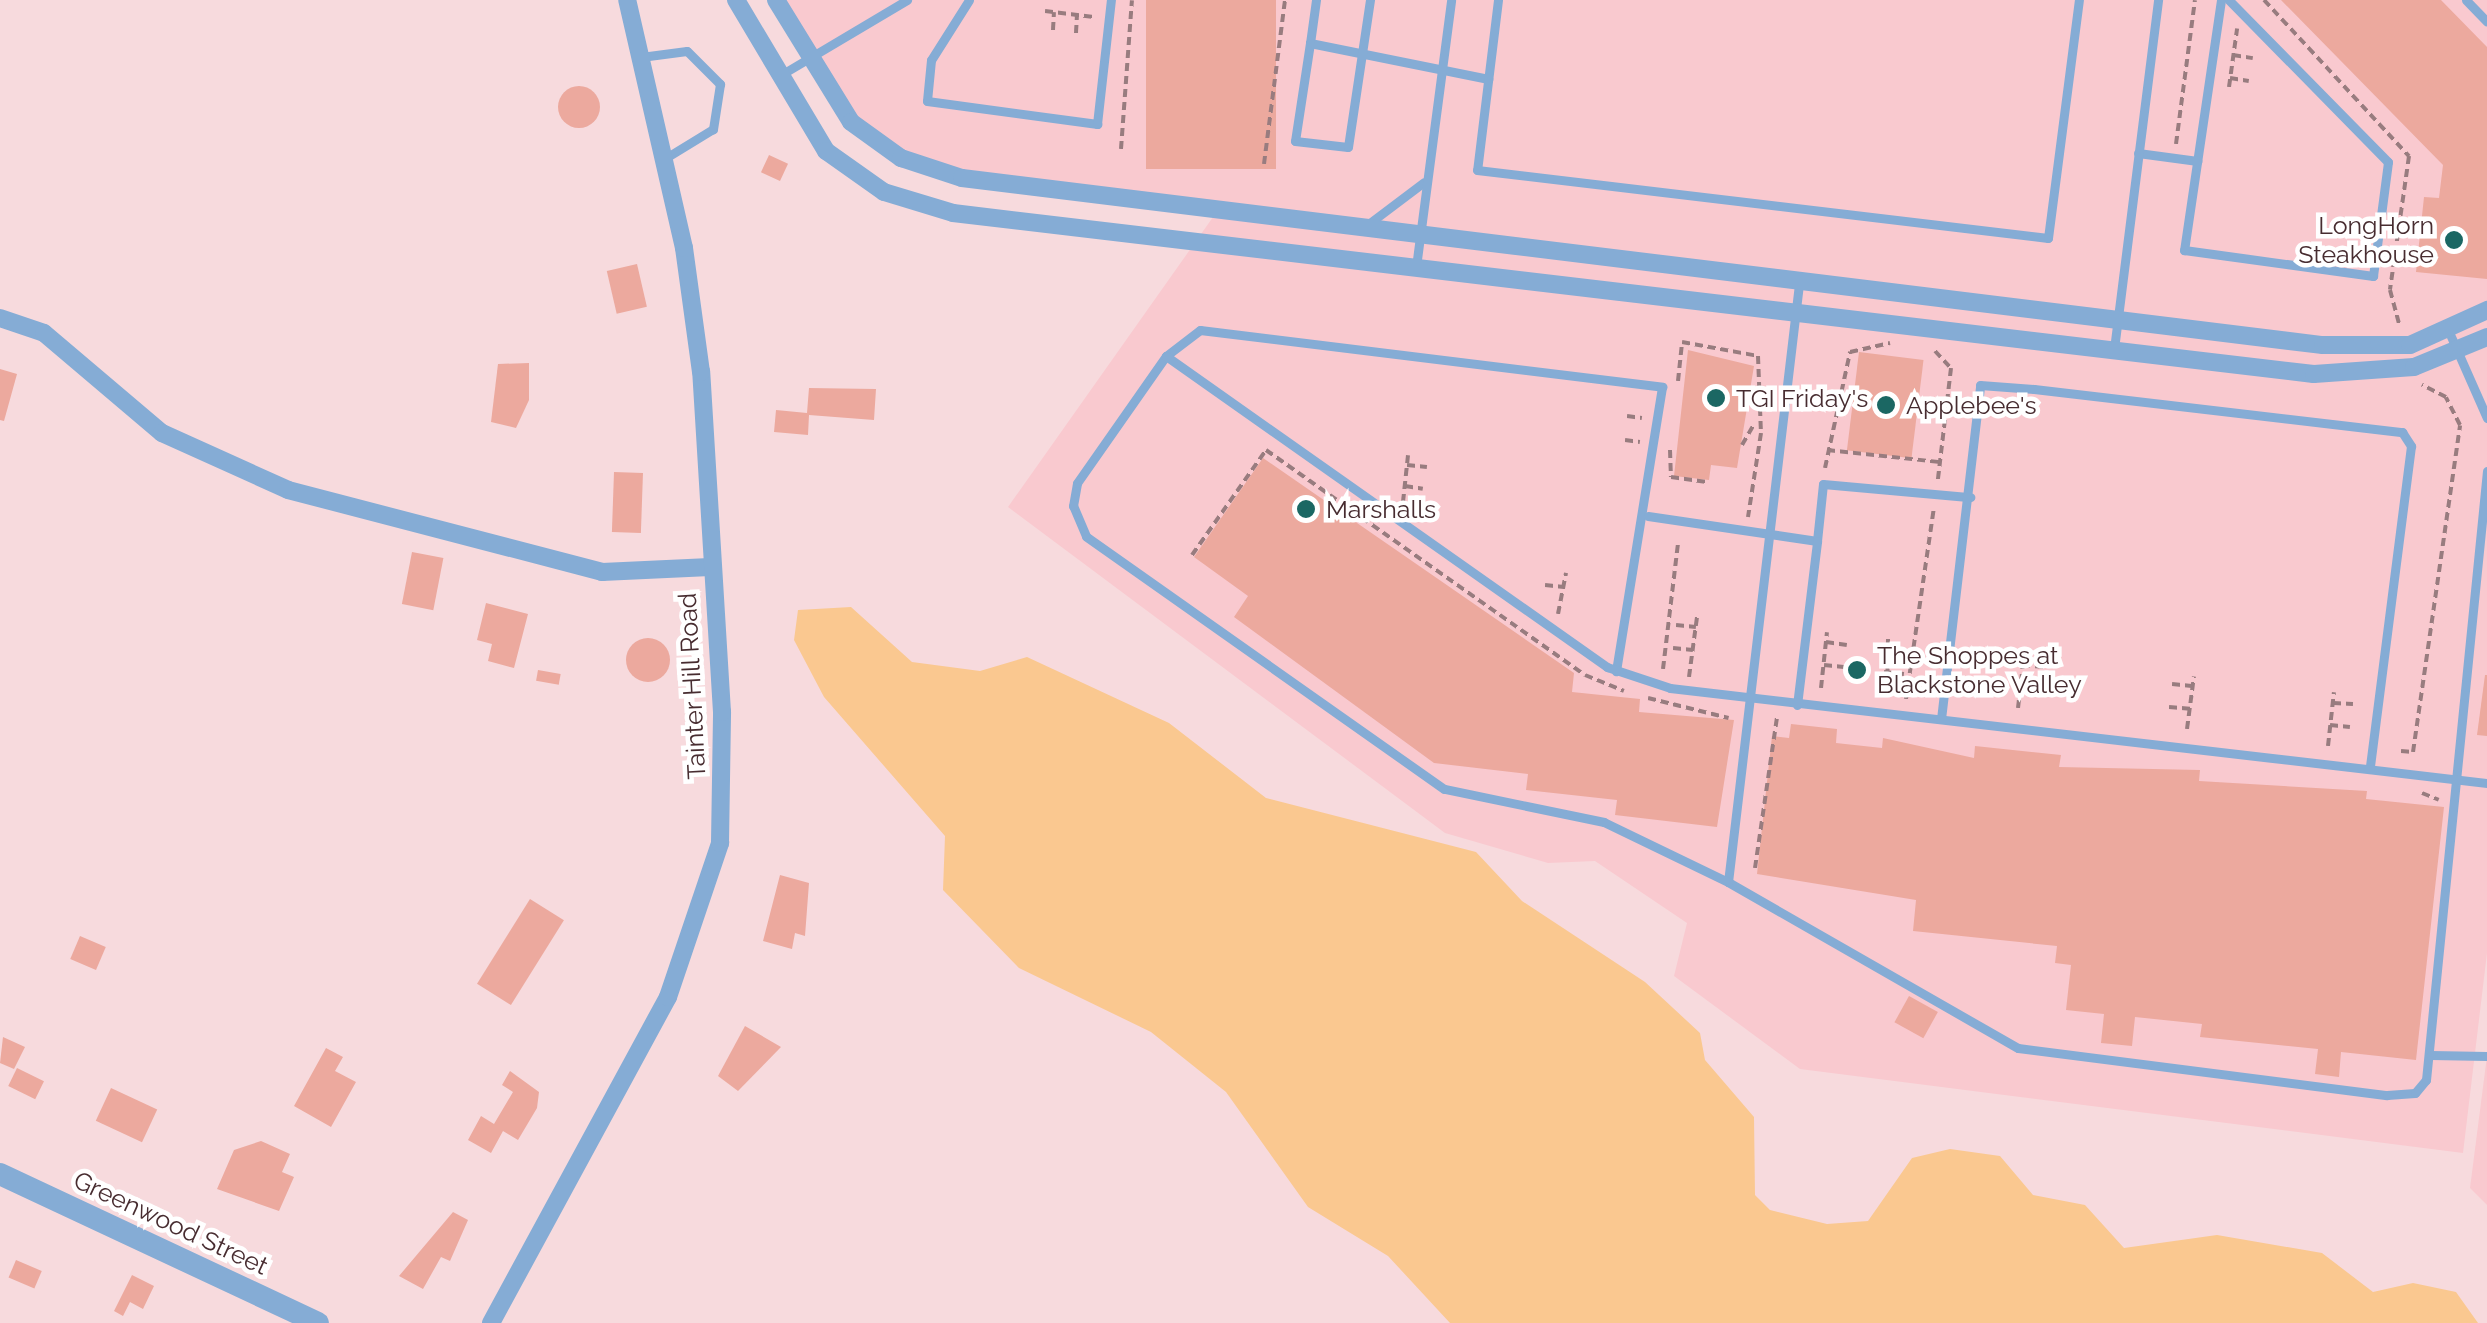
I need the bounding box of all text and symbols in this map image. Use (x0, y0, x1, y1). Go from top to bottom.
place label: LongHorn Steakhouse (2298, 211, 2434, 270)
marker: LongHorn Steakhouse (2443, 229, 2465, 251)
place label: TGI Friday's (1736, 383, 1868, 413)
marker: TGI Friday's (1705, 387, 1727, 409)
place label: Applebee's (1906, 390, 2036, 420)
marker: Applebee's (1875, 394, 1897, 416)
place label: Marshalls (1326, 494, 1436, 524)
marker: Marshalls (1295, 498, 1317, 520)
street label: Tainter Hill Road (672, 591, 712, 781)
place label: The Shoppes at Blackstone Valley (1877, 641, 2083, 700)
marker: The Shoppes at Blackstone Valley (1846, 659, 1868, 681)
street label: Greenwood Street (69, 1165, 273, 1281)

